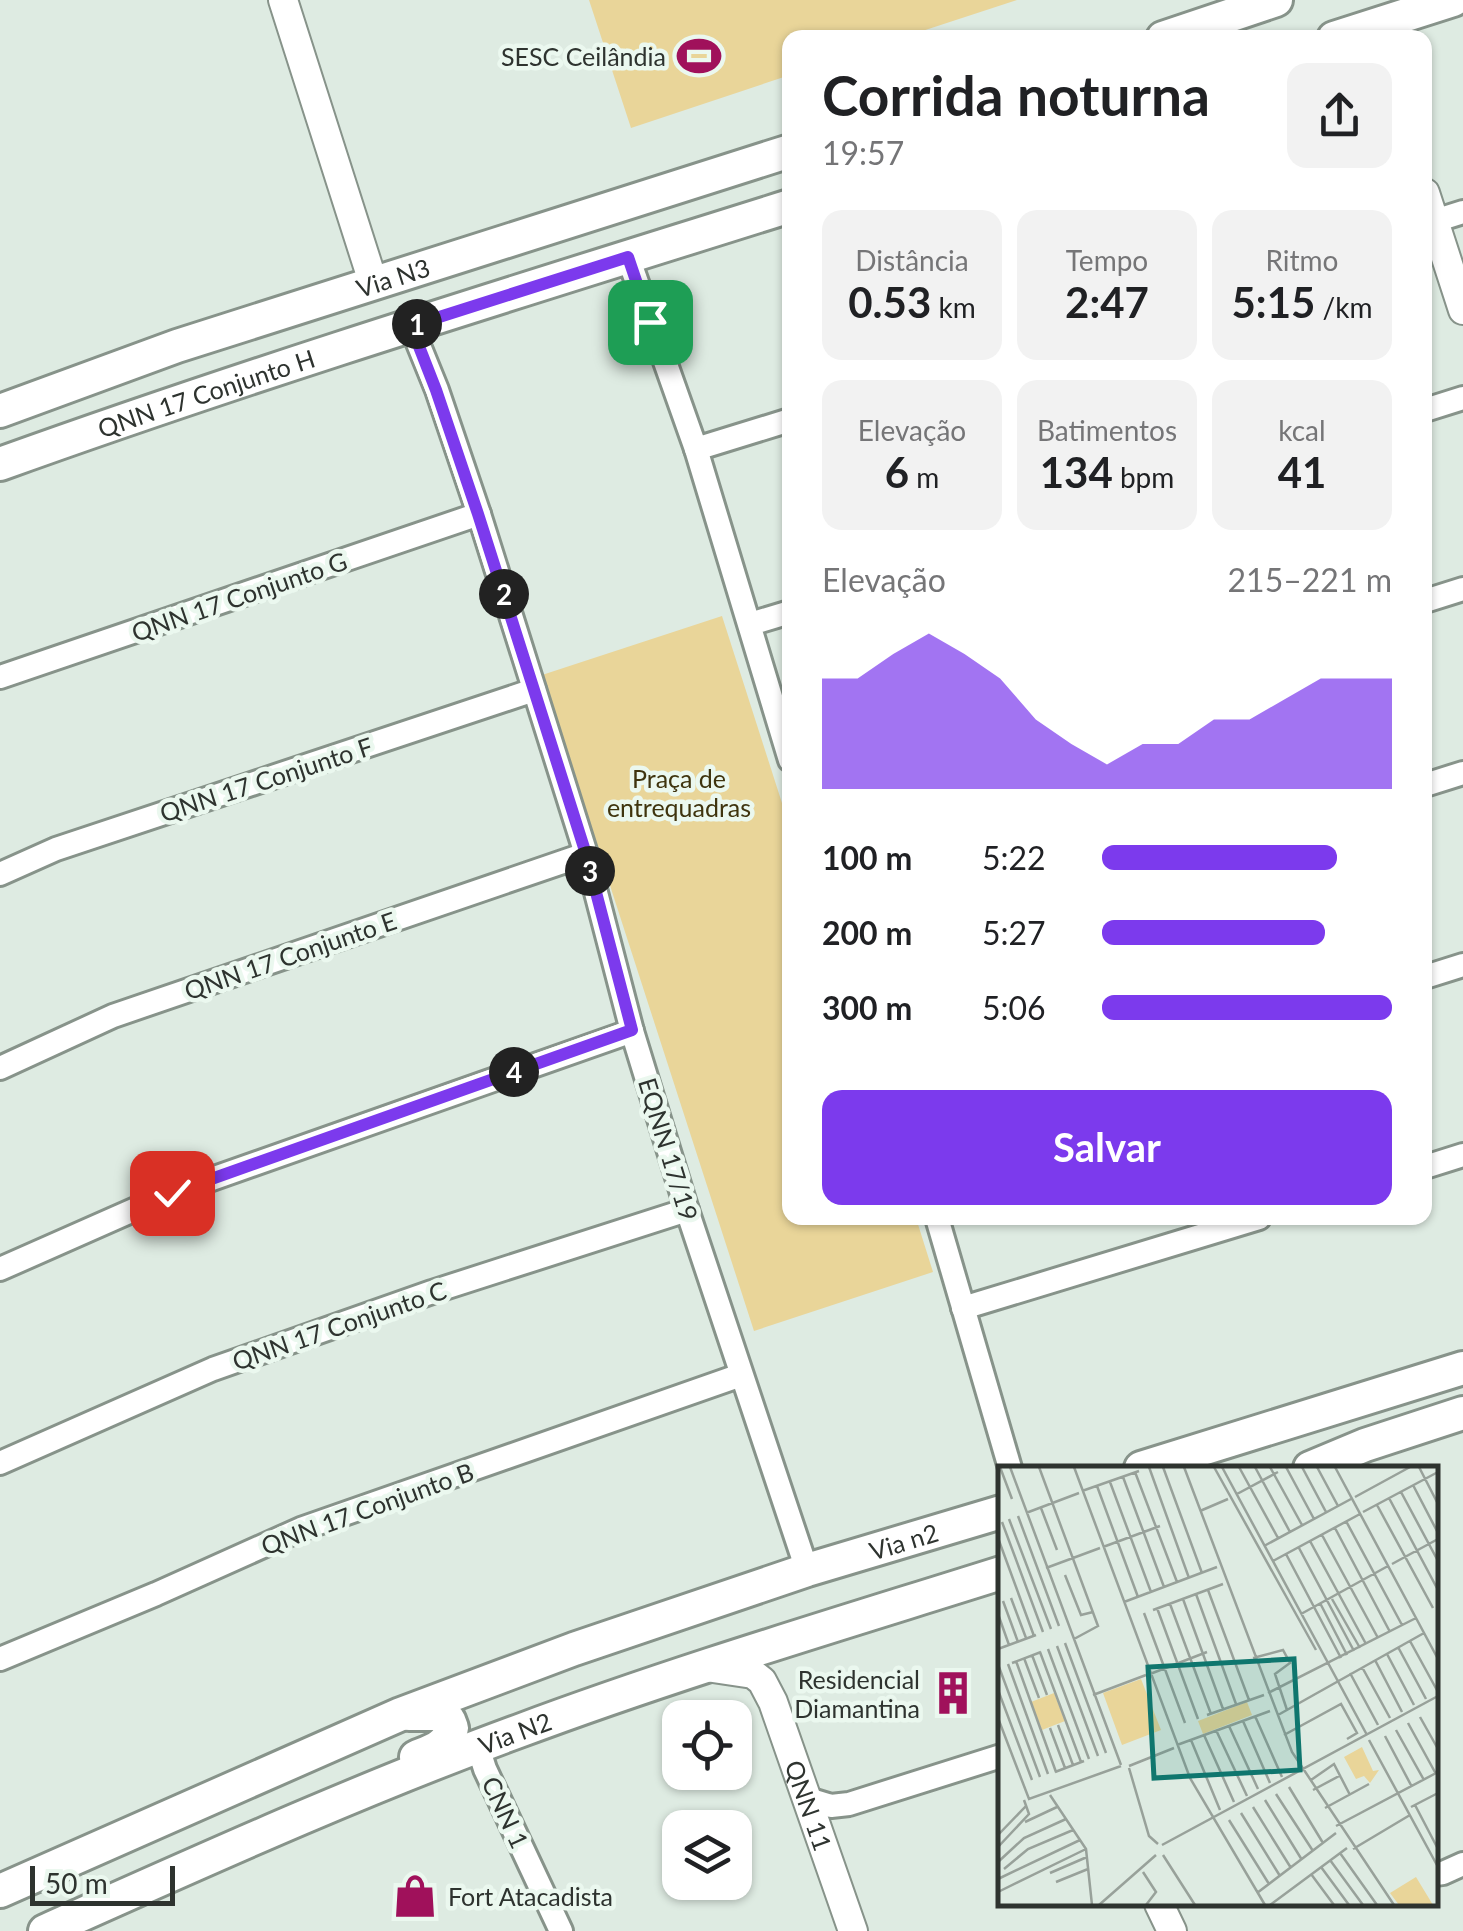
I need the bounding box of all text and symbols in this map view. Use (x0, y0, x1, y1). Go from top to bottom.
sports icon: SESC Ceilândia (675, 32, 723, 80)
place label: SESC Ceilândia (501, 41, 666, 71)
text: Corrida noturna (822, 62, 1210, 128)
button: share (1287, 63, 1392, 168)
text: 19:57 (822, 133, 904, 172)
text: Distância (855, 243, 969, 277)
text: Tempo (1066, 243, 1148, 277)
text: Ritmo (1265, 243, 1339, 277)
street label: Via N3 (352, 252, 433, 303)
text: 0.53 (848, 277, 931, 327)
text: 2:47 (1065, 277, 1149, 327)
text: 5:15 (1232, 277, 1315, 327)
pin (608, 280, 693, 365)
text: km (931, 290, 976, 324)
text: /km (1315, 290, 1372, 324)
icon: arrive (623, 295, 678, 350)
pin: 1 (392, 299, 442, 349)
text: 1 (409, 307, 425, 341)
street label: QNN 17 Conjunto H (94, 343, 318, 443)
text: Elevação (858, 413, 966, 447)
text: Batimentos (1037, 413, 1177, 447)
text: kcal (1278, 413, 1326, 447)
text: 6 (885, 447, 909, 497)
text: 134 (1040, 447, 1113, 497)
text: 41 (1278, 447, 1326, 497)
text: m (909, 460, 939, 494)
text: bpm (1113, 460, 1174, 494)
street label: QNN 17 Conjunto G (127, 545, 351, 647)
text: Elevação (822, 560, 946, 599)
text: 215–221 m (1228, 560, 1392, 599)
pin: 2 (479, 569, 529, 619)
text: 2 (496, 577, 512, 611)
street label: QNN 17 Conjunto F (156, 730, 376, 828)
park label: Praça de entrequadras (607, 763, 751, 822)
text: 100 m (822, 838, 912, 877)
text: 5:22 (982, 838, 1046, 877)
pin: 3 (565, 846, 615, 896)
text: 3 (582, 854, 598, 888)
street label: QNN 17 Conjunto E (180, 905, 400, 1005)
text: 200 m (822, 913, 912, 952)
text: 5:27 (982, 913, 1046, 952)
text: 300 m (822, 988, 912, 1027)
text: 5:06 (982, 988, 1046, 1027)
pin: 4 (489, 1047, 539, 1097)
text: 4 (506, 1055, 522, 1089)
street label: EQNN 17/19 (633, 1074, 705, 1224)
button: Salvar (822, 1090, 1392, 1205)
pin (130, 1151, 215, 1236)
icon: check (145, 1166, 200, 1221)
street label: QNN 17 Conjunto C (228, 1274, 450, 1376)
street label: QNN 17 Conjunto B (257, 1456, 477, 1560)
inset map (998, 1466, 1438, 1906)
street label: Via n2 (866, 1517, 942, 1566)
place label: Residencial Diamantina (794, 1664, 920, 1723)
building icon: Residencial Diamantina (929, 1669, 977, 1717)
map controls (662, 1700, 752, 1900)
button: locate (662, 1700, 752, 1790)
street label: Via N2 (474, 1705, 555, 1760)
street label: QNN 11 (779, 1756, 839, 1854)
street label: CNN 1 (476, 1771, 536, 1853)
button: layers (662, 1810, 752, 1900)
scale bar (30, 1861, 175, 1906)
text: 50 m (45, 1866, 108, 1900)
shop icon: Fort Atacadista (391, 1872, 439, 1920)
place label: Fort Atacadista (448, 1881, 613, 1911)

